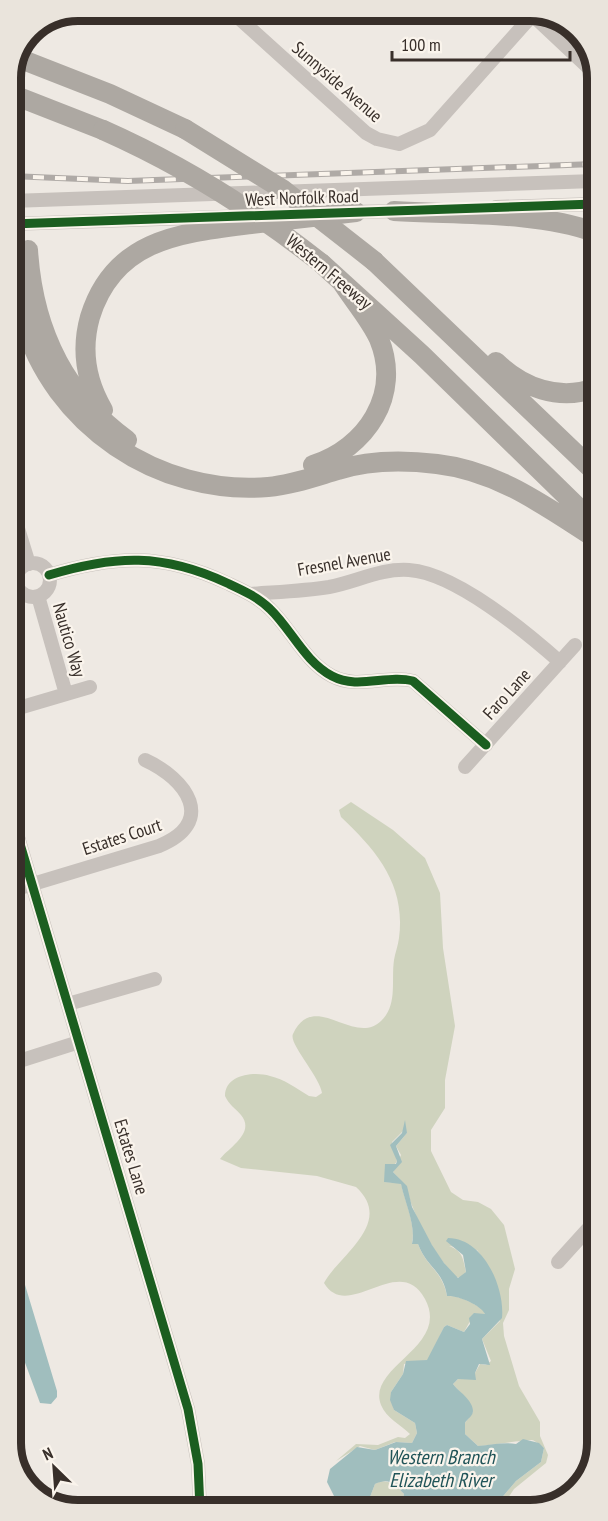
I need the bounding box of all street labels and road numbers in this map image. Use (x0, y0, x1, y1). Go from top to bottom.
street label: Sunnyside Avenue (287, 36, 387, 127)
street label: West Norfolk Road (245, 184, 359, 211)
street label: Western Freeway (282, 229, 377, 314)
street label: Fresnel Avenue (295, 542, 392, 581)
street label: Nautico Way (48, 600, 91, 680)
street label: Faro Lane (478, 663, 536, 724)
street label: Estates Court (79, 813, 164, 860)
street label: Estates Lane (109, 1116, 154, 1197)

